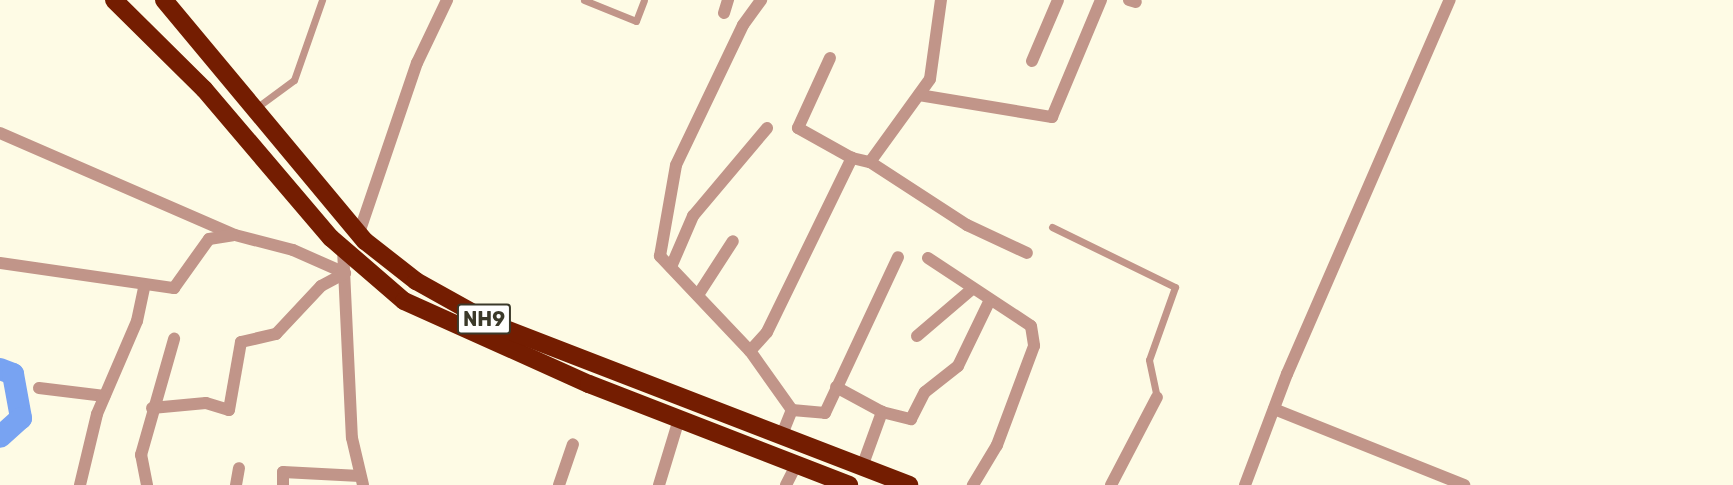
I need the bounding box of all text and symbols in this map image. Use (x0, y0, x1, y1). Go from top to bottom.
road number: NH9 (456, 302, 512, 336)

